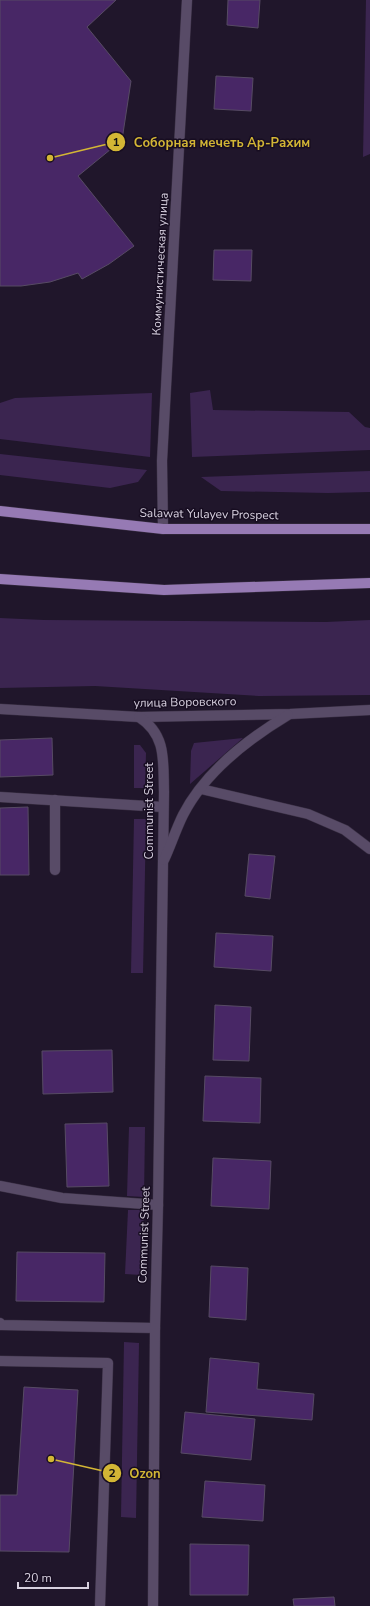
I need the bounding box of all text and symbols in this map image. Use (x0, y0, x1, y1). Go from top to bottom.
callout: Соборная мечеть Ар-Рахим (106, 130, 318, 155)
text: 1 (112, 134, 120, 150)
text: Соборная мечеть Ар-Рахим (134, 134, 310, 152)
street label: Коммунистическая улица (148, 192, 172, 336)
street label: Salawat Yulayev Prospect (139, 505, 279, 523)
street label: улица Воровского (134, 693, 237, 711)
street label: Communist Street (141, 762, 157, 859)
street label: Communist Street (134, 1185, 154, 1284)
callout: Ozon (102, 1461, 169, 1486)
text: 2 (108, 1465, 116, 1481)
text: Ozon (129, 1465, 161, 1483)
scale bar (18, 1564, 88, 1590)
text: 20 m (24, 1570, 52, 1586)

